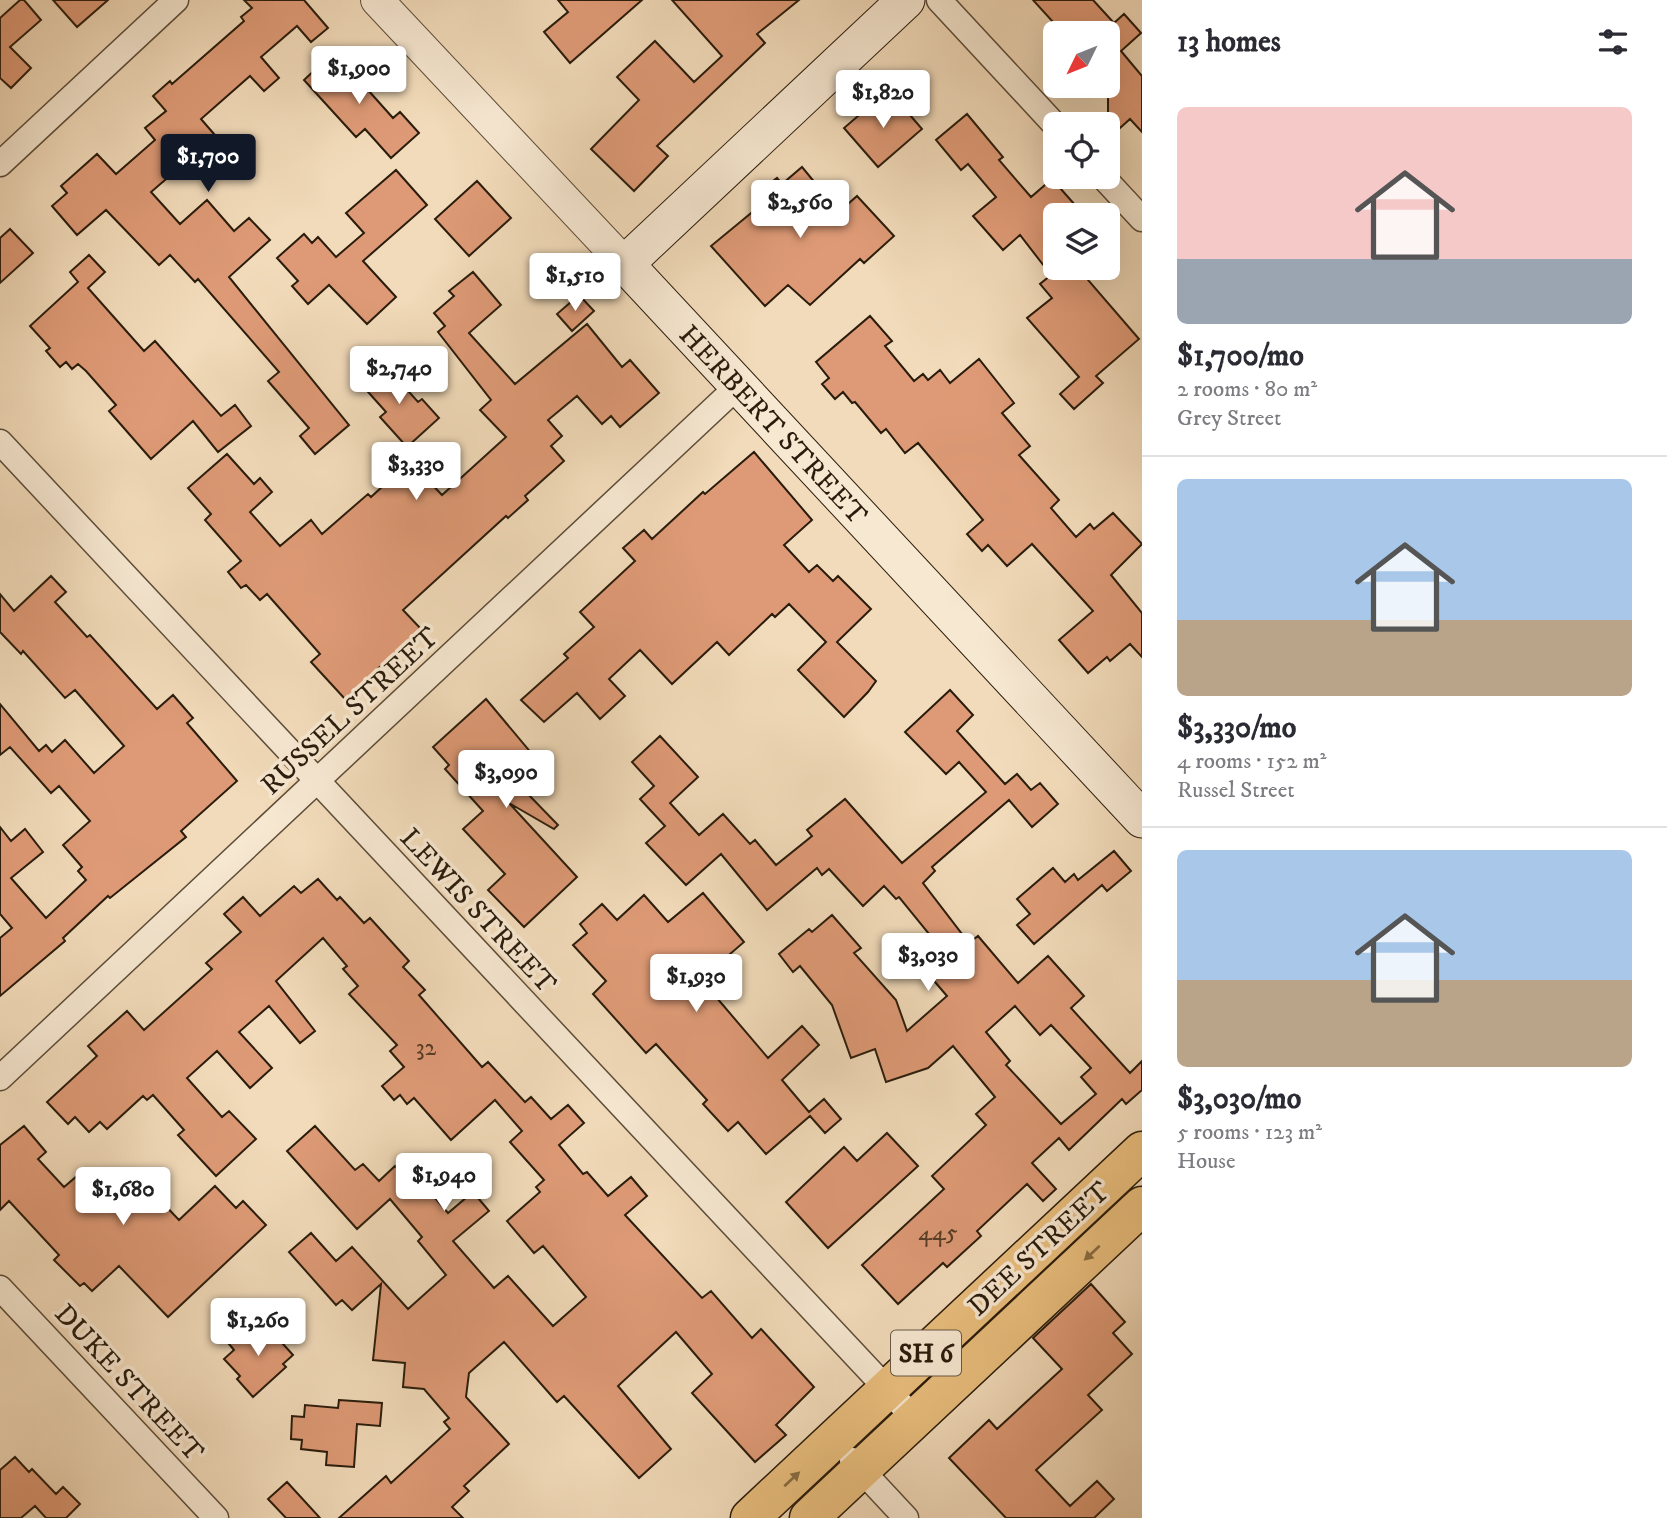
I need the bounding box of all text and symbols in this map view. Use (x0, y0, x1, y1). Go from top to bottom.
north arrow (1043, 21, 1120, 98)
map controls (1043, 21, 1120, 280)
icon: filters (1594, 23, 1632, 61)
text: 13 homes (1177, 24, 1281, 61)
pin: $1,900 (302, 46, 416, 106)
text: $1,900 (327, 54, 391, 83)
pin: $1,820 (826, 71, 940, 130)
text: $1,820 (852, 78, 914, 107)
button: locate (1043, 112, 1120, 189)
pin: $1,700 (151, 134, 265, 194)
text: $1,700 (177, 142, 239, 171)
icon: home (1342, 152, 1468, 278)
pin: $2,560 (743, 180, 857, 240)
text: $2,560 (767, 188, 833, 217)
button: layers (1043, 203, 1120, 280)
pin: $1,510 (518, 254, 632, 313)
text: $1,510 (545, 261, 605, 290)
street label: HERBERT STREET (671, 318, 875, 532)
text: $1,700/mo (1177, 338, 1304, 375)
pin: $2,740 (342, 346, 456, 406)
text: $2,740 (366, 354, 432, 383)
text: 2 rooms · 80 m² (1177, 375, 1317, 404)
text: Grey Street (1177, 404, 1281, 433)
pin: $3,330 (359, 442, 473, 502)
text: $3,330 (388, 450, 444, 479)
icon: home (1342, 524, 1468, 650)
street label: RUSSEL STREET (254, 620, 446, 803)
text: $3,330/mo (1177, 710, 1296, 747)
text: 4 rooms · 152 m² (1177, 747, 1326, 776)
pin: $3,090 (449, 750, 563, 810)
text: $3,090 (474, 758, 538, 787)
text: Russel Street (1177, 776, 1295, 805)
street label: LEWIS STREET (392, 821, 563, 1001)
icon: home (1342, 895, 1468, 1021)
pin: $3,030 (871, 934, 985, 993)
text: $3,030 (898, 941, 958, 970)
pin: $1,930 (639, 954, 753, 1014)
text: $1,930 (666, 962, 726, 991)
house number: 32 (416, 1033, 437, 1063)
text: $3,030/mo (1177, 1081, 1301, 1118)
text: 5 rooms · 123 m² (1177, 1118, 1322, 1147)
text: House (1177, 1147, 1235, 1176)
pin: $1,940 (387, 1154, 501, 1213)
text: $1,940 (412, 1161, 476, 1190)
pin: $1,680 (66, 1168, 180, 1227)
street label: DEE STREET (961, 1174, 1117, 1324)
text: $1,680 (91, 1175, 155, 1204)
house number: 445 (918, 1218, 958, 1248)
one-way arrow (1084, 1244, 1101, 1260)
street label: DUKE STREET (47, 1297, 211, 1469)
pin: $1,260 (201, 1298, 315, 1358)
text: $1,260 (227, 1306, 289, 1335)
road number: SH 6 (891, 1330, 961, 1376)
one-way arrow (783, 1471, 801, 1487)

